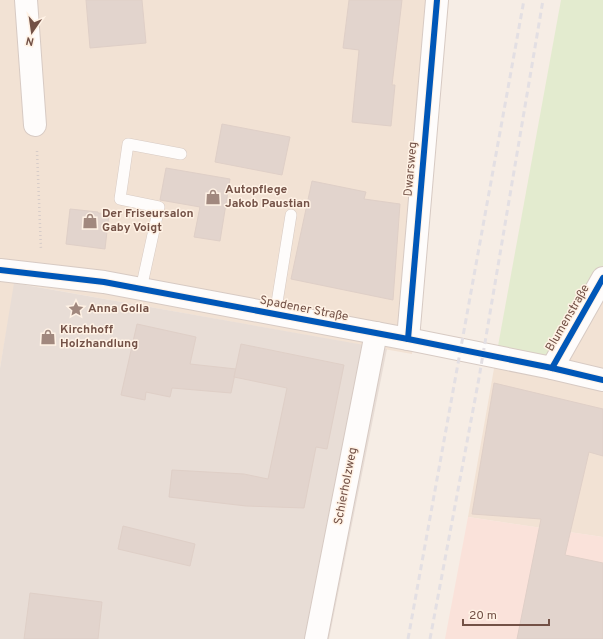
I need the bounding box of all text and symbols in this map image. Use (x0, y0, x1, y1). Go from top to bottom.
north arrow (12, 12, 52, 52)
text: N (25, 33, 35, 48)
street label: Dwarsweg (401, 141, 421, 197)
place label: Autopflege Jakob Paustian (225, 182, 310, 212)
shop icon: Autopflege Jakob Paustian (204, 188, 222, 206)
place label: Der Friseursalon Gaby Voigt (102, 206, 194, 236)
shop icon: Der Friseursalon Gaby Voigt (81, 212, 99, 230)
street label: Blumenstraße (542, 282, 594, 354)
street label: Spadener Straße (258, 293, 350, 325)
place icon: Anna Golla (67, 300, 85, 318)
place label: Anna Golla (88, 301, 149, 317)
place label: Kirchhoff Holzhandlung (60, 322, 138, 352)
shop icon: Kirchhoff Holzhandlung (39, 328, 57, 346)
street label: Schierholzweg (331, 446, 361, 526)
scale bar (463, 601, 549, 627)
text: 20 m (469, 608, 497, 624)

